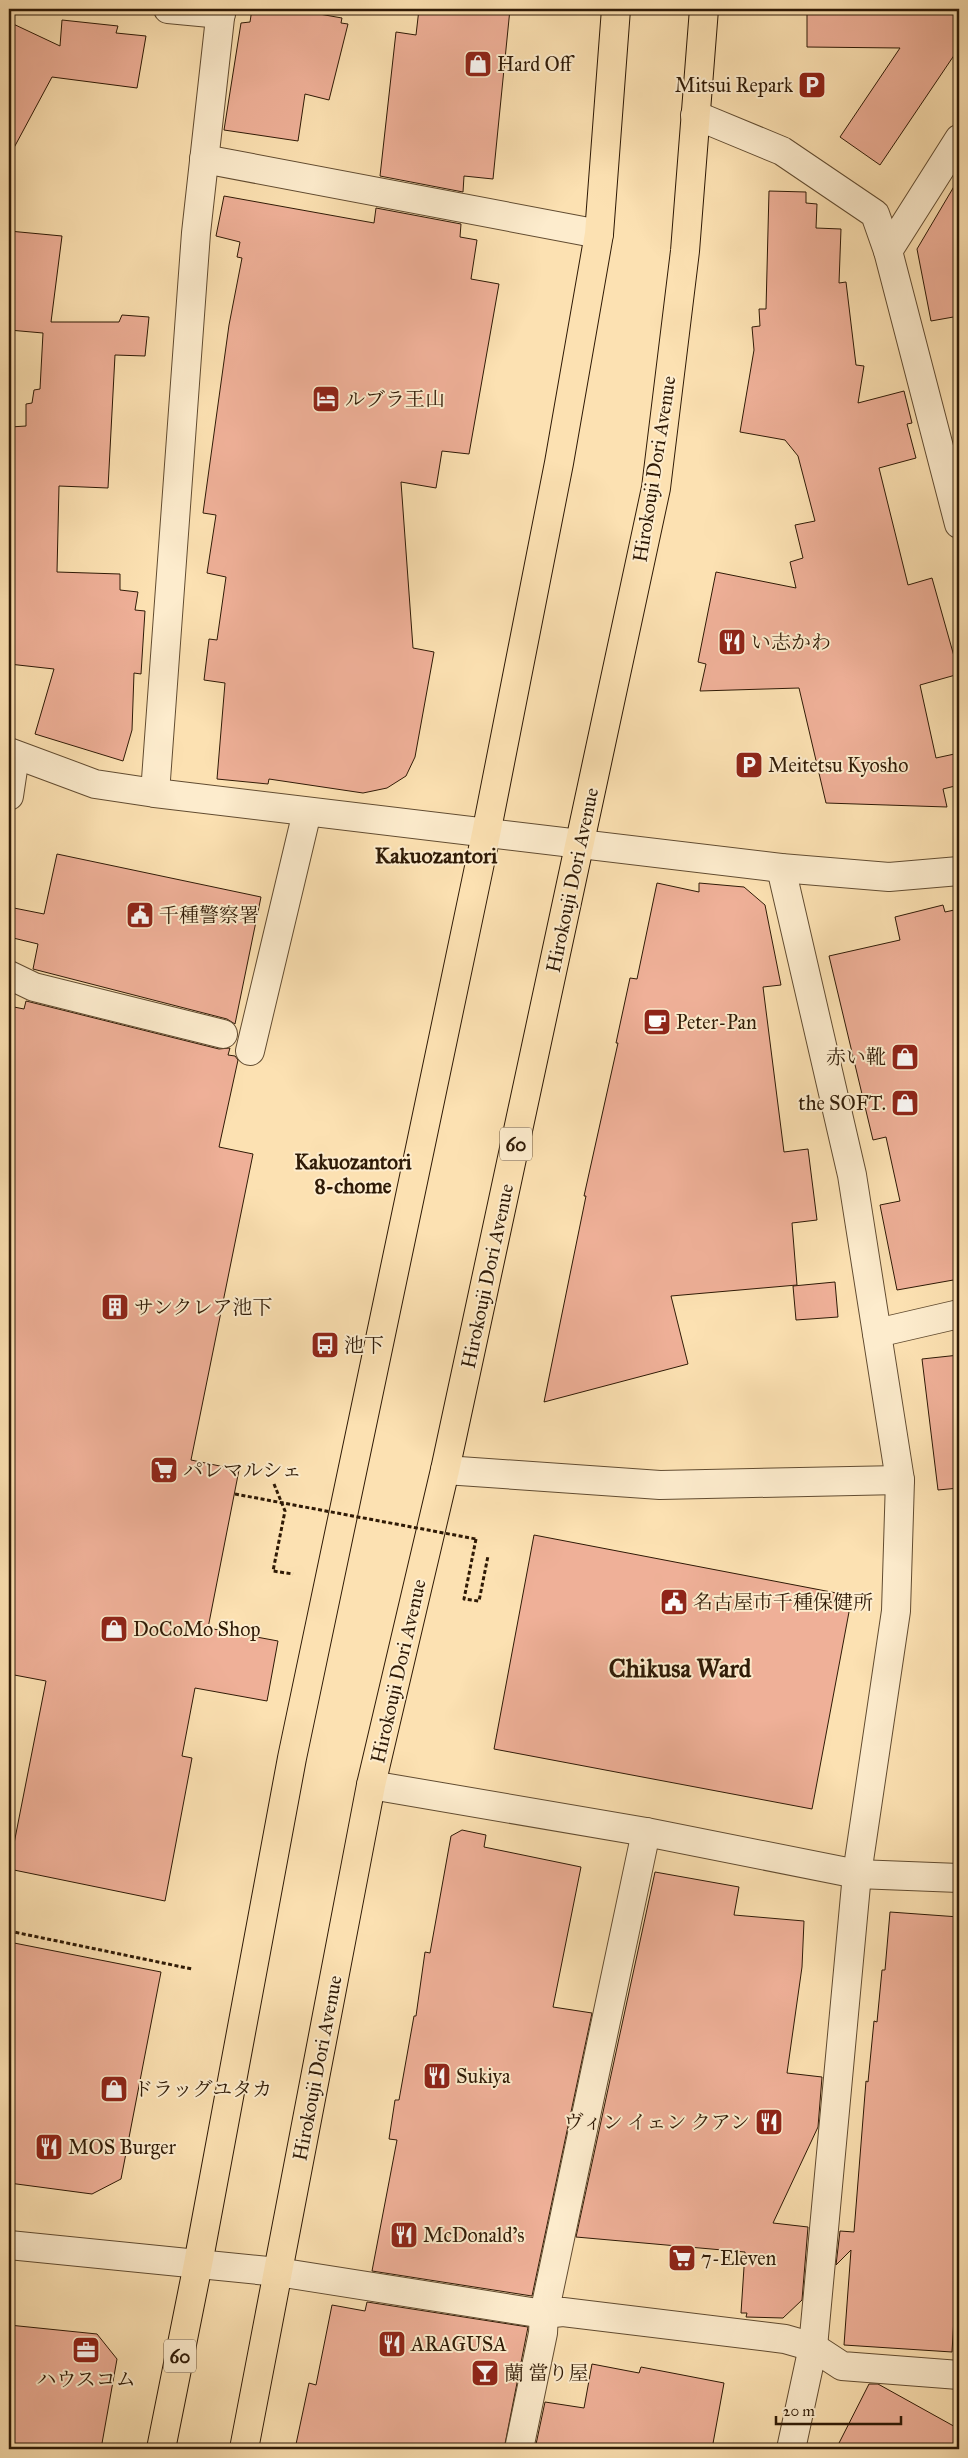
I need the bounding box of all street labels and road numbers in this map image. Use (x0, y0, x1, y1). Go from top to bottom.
street label: Hirokouji Dori Avenue (627, 374, 681, 564)
street label: Hirokouji Dori Avenue (541, 785, 603, 975)
road number: 60 (500, 1128, 532, 1160)
street label: Hirokouji Dori Avenue (456, 1181, 518, 1371)
street label: Hirokouji Dori Avenue (365, 1577, 431, 1765)
street label: Hirokouji Dori Avenue (287, 1973, 347, 2163)
road number: 60 (164, 2340, 196, 2372)

